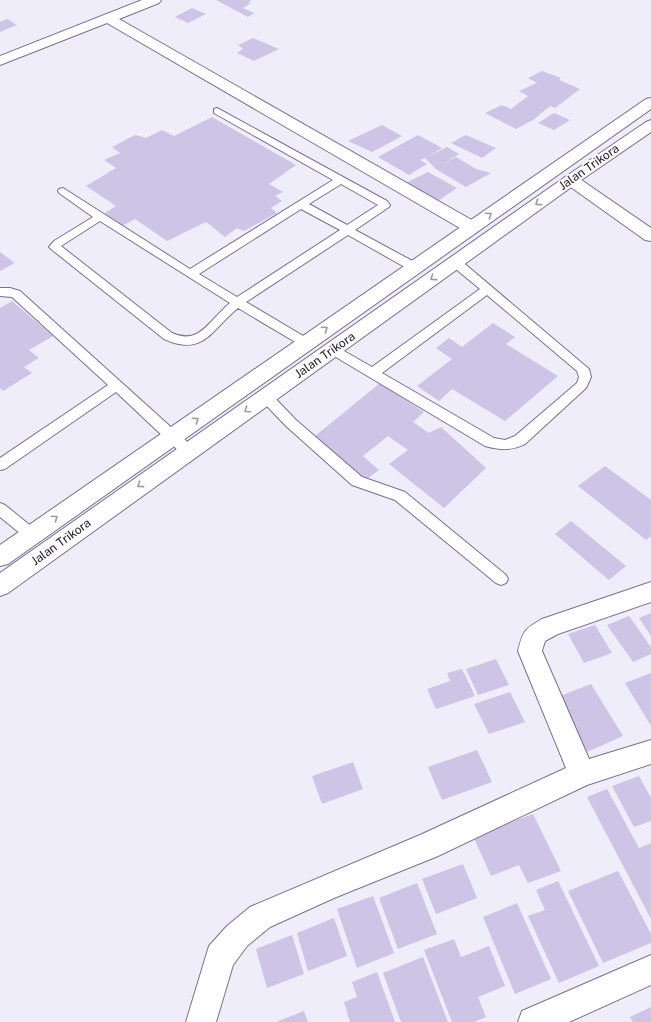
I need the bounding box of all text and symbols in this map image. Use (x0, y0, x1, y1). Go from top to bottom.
street label: Jalan Trikora (556, 141, 622, 193)
one-way arrow (536, 198, 543, 205)
one-way arrow (485, 212, 492, 220)
one-way arrow (430, 273, 437, 280)
one-way arrow (321, 326, 328, 334)
street label: Jalan Trikora (292, 329, 358, 381)
one-way arrow (244, 405, 251, 412)
one-way arrow (192, 417, 199, 425)
one-way arrow (138, 480, 145, 487)
street label: Jalan Trikora (28, 516, 94, 568)
one-way arrow (50, 516, 57, 523)

